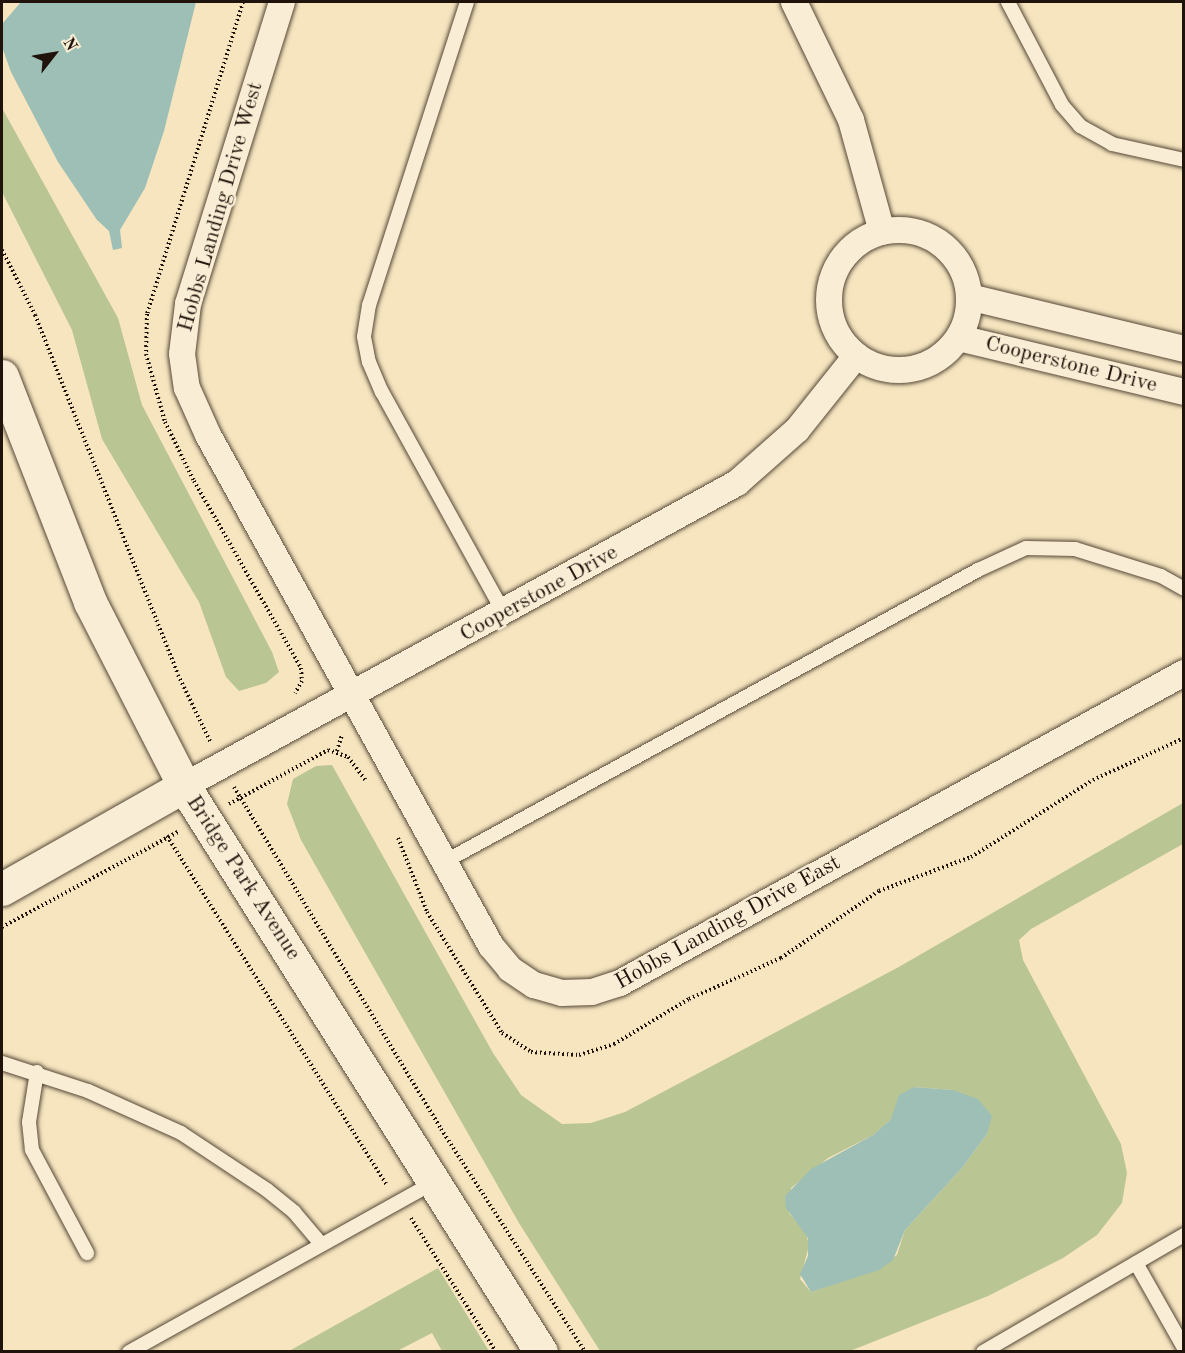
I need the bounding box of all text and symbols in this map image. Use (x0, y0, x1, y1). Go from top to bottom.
north arrow (24, 24, 84, 84)
text: N (59, 35, 79, 54)
street label: Hobbs Landing Drive West (173, 79, 269, 335)
street label: Cooperstone Drive (982, 331, 1160, 399)
street label: Cooperstone Drive (456, 540, 622, 648)
street label: Bridge Park Avenue (180, 791, 306, 965)
street label: Hobbs Landing Drive East (611, 850, 845, 996)

